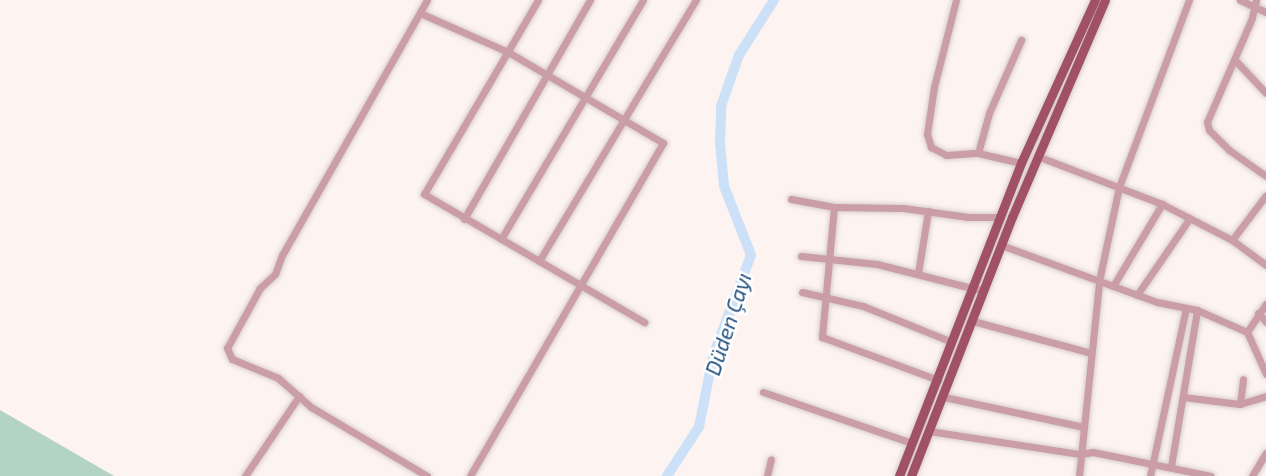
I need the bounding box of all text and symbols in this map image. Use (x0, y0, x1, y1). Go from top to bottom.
water label: Düden Çayı (700, 270, 756, 378)

